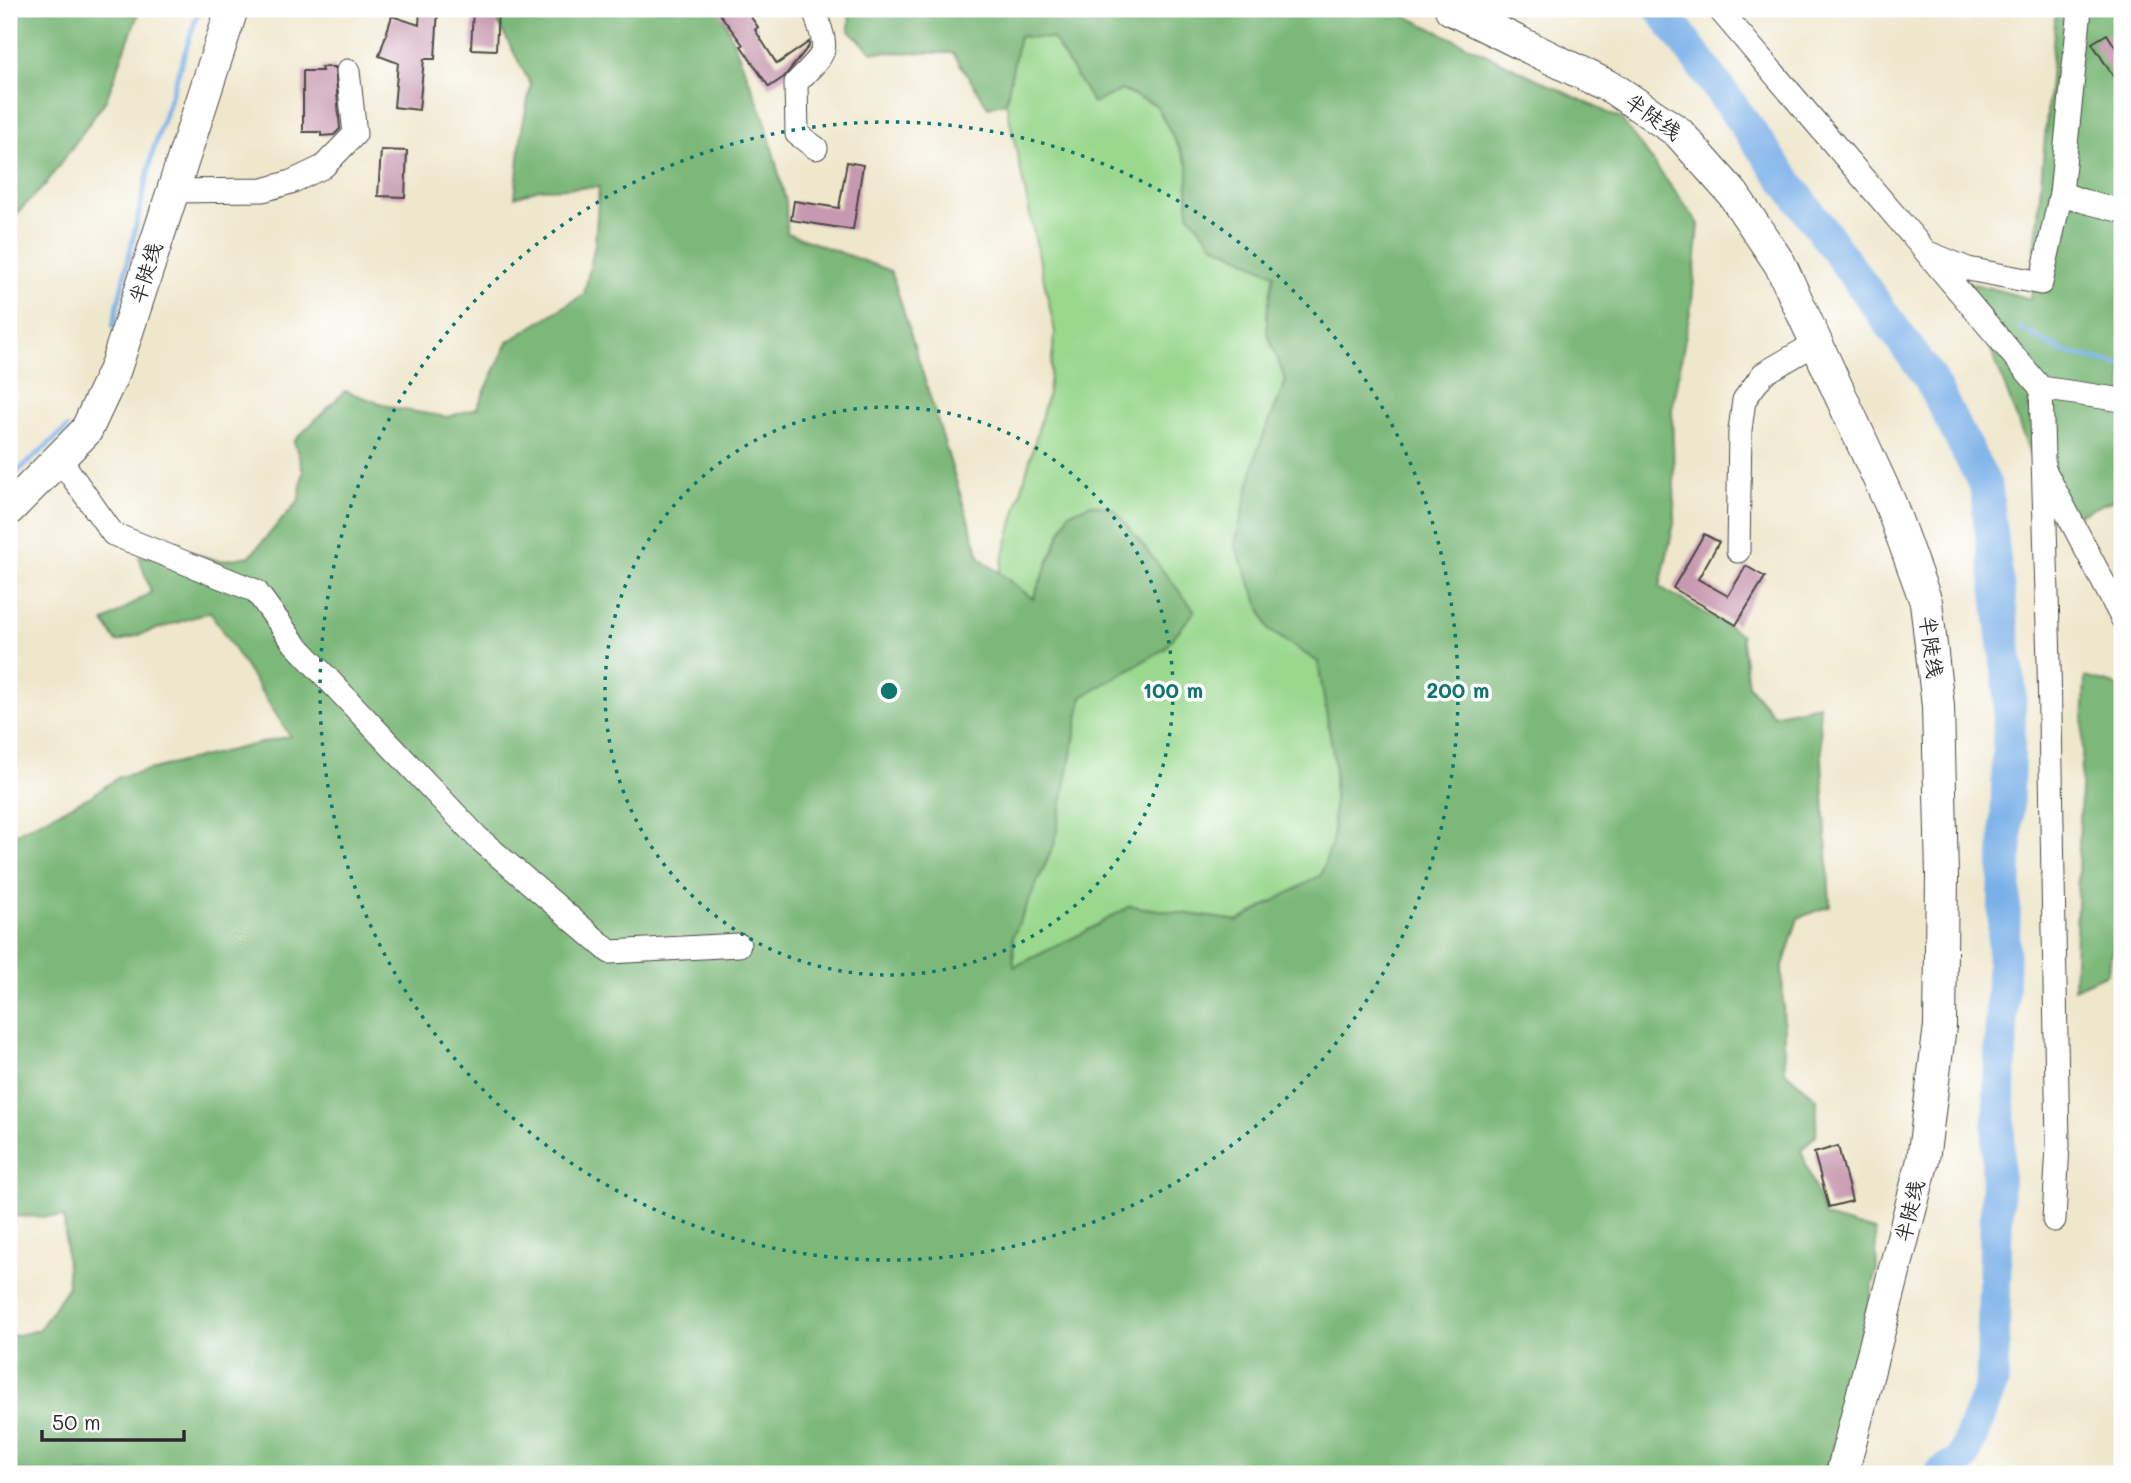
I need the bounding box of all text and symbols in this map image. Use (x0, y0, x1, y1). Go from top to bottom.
street label: 半陡线 (1620, 86, 1687, 145)
street label: 半陡线 (122, 238, 167, 307)
street label: 半陡线 (1915, 614, 1950, 680)
text: 100 m (1143, 676, 1203, 703)
text: 200 m (1427, 676, 1489, 703)
centre of rings (877, 679, 901, 703)
street label: 半陡线 (1888, 1177, 1929, 1244)
scale bar (42, 1399, 184, 1443)
text: 50 m (52, 1408, 101, 1435)

